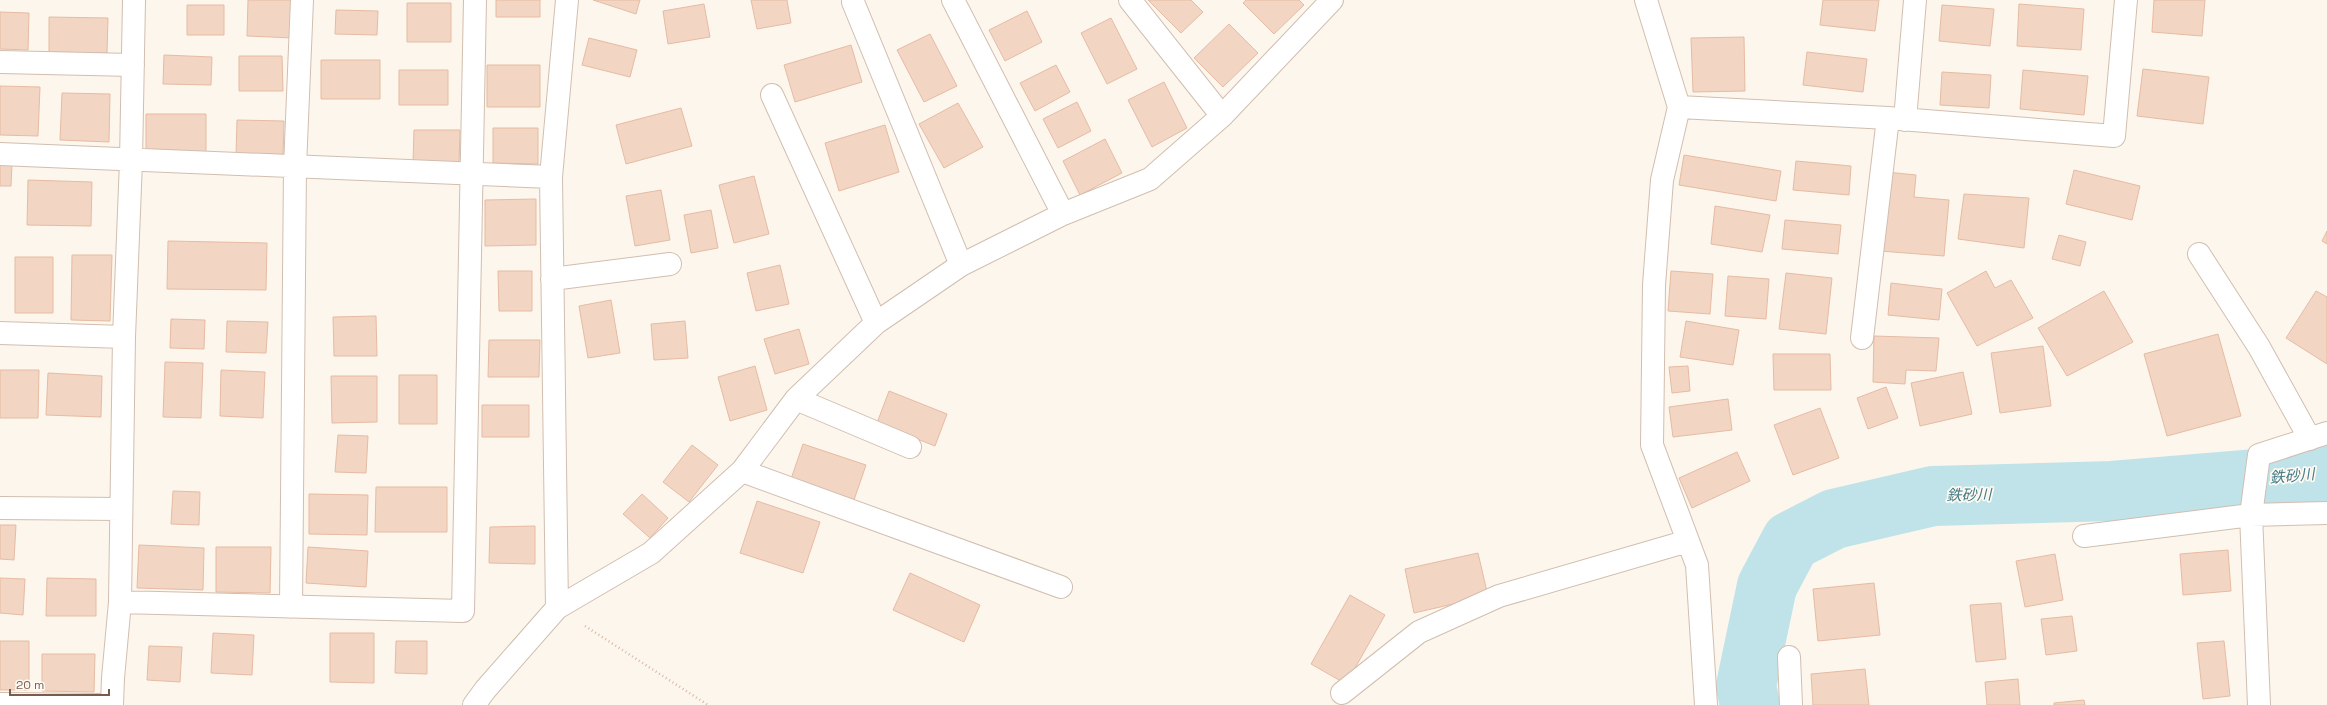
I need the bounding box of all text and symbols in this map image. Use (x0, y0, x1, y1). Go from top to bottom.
water label: 鉄砂川 (2269, 464, 2317, 487)
water label: 鉄砂川 (1946, 485, 1994, 504)
scale bar (10, 671, 109, 697)
text: 20 m (16, 677, 44, 693)

